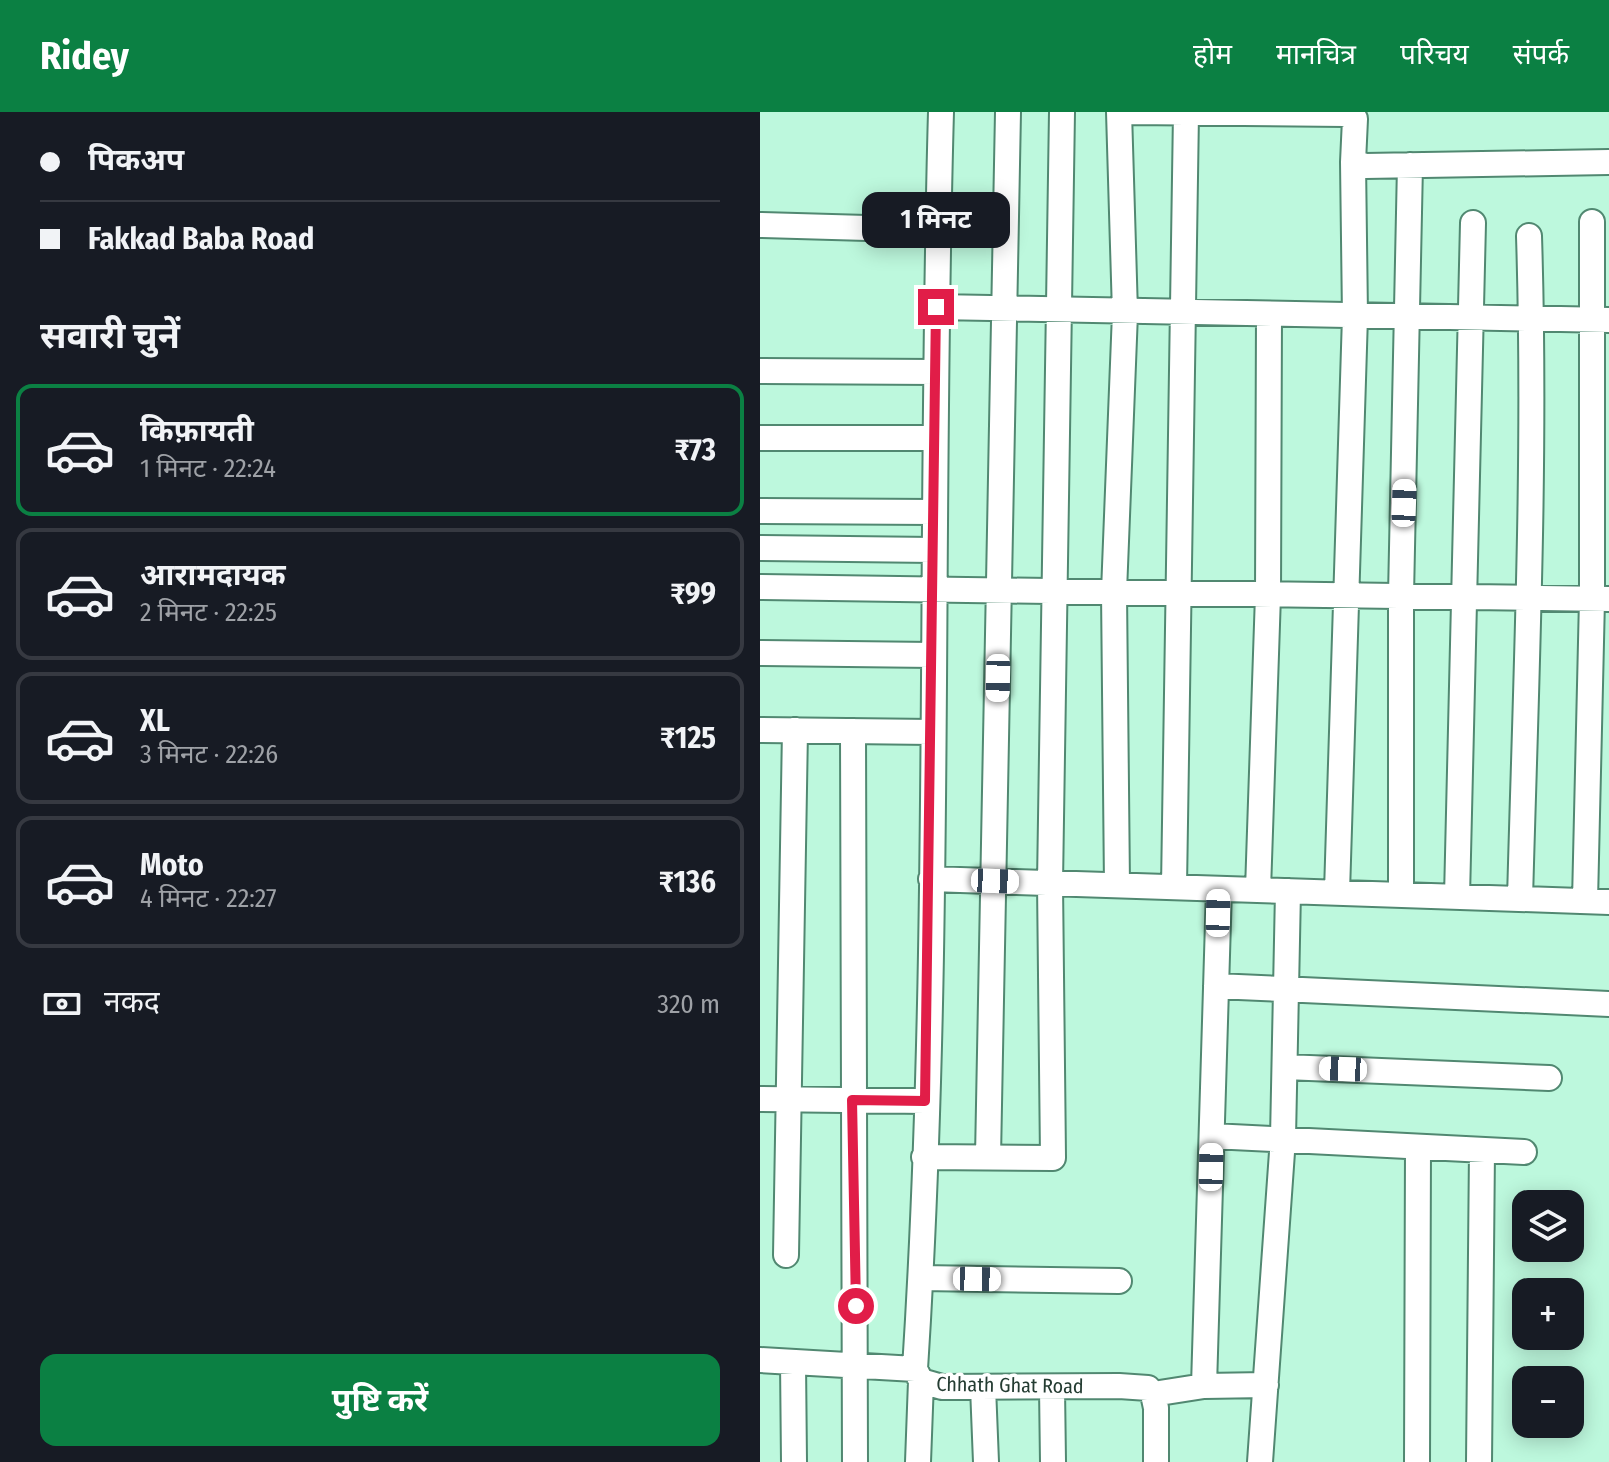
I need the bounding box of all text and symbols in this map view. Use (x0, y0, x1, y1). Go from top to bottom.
text: Ridey (40, 33, 129, 79)
text: होम (1193, 38, 1232, 71)
text: मानचित्र (1276, 38, 1356, 71)
text: परिचय (1400, 38, 1469, 71)
text: संपर्क (1513, 38, 1569, 71)
text: पिकअप (88, 142, 184, 178)
callout: 1 मिनट (862, 191, 1010, 247)
text: 1 मिनट (901, 204, 971, 235)
text: Fakkad Baba Road (88, 221, 314, 257)
route end (918, 289, 954, 325)
text: सवारी चुनें (40, 314, 180, 358)
text: किफ़ायती (140, 413, 254, 449)
icon: car (44, 414, 116, 486)
text: ₹73 (674, 432, 716, 468)
text: 1 मिनट · 22:24 (140, 453, 276, 484)
car (1391, 479, 1417, 527)
text: आरामदायक (140, 557, 286, 593)
icon: car (44, 558, 116, 630)
text: ₹99 (670, 576, 716, 612)
text: 2 मिनट · 22:25 (140, 597, 277, 628)
car (986, 654, 1010, 702)
icon: car (44, 702, 116, 774)
text: XL (140, 703, 170, 739)
text: ₹125 (660, 720, 716, 756)
text: 3 मिनट · 22:26 (140, 739, 278, 770)
icon: car (44, 846, 116, 918)
text: Moto (140, 847, 204, 883)
text: ₹136 (659, 864, 716, 900)
car (971, 868, 1019, 894)
text: 4 मिनट · 22:27 (140, 883, 277, 914)
car (1206, 889, 1230, 937)
icon: cash (40, 982, 84, 1026)
text: नकद (104, 984, 160, 1020)
text: 320 m (657, 989, 720, 1020)
car (1319, 1056, 1367, 1082)
car (1199, 1143, 1223, 1191)
map controls (1512, 1190, 1584, 1438)
button: layers (1512, 1190, 1584, 1262)
car (953, 1267, 1001, 1291)
button: + (1512, 1278, 1584, 1350)
route start (838, 1288, 874, 1324)
button: पुष्टि करें (40, 1354, 720, 1446)
button: − (1512, 1366, 1584, 1438)
street label: Chhath Ghat Road (936, 1372, 1084, 1398)

